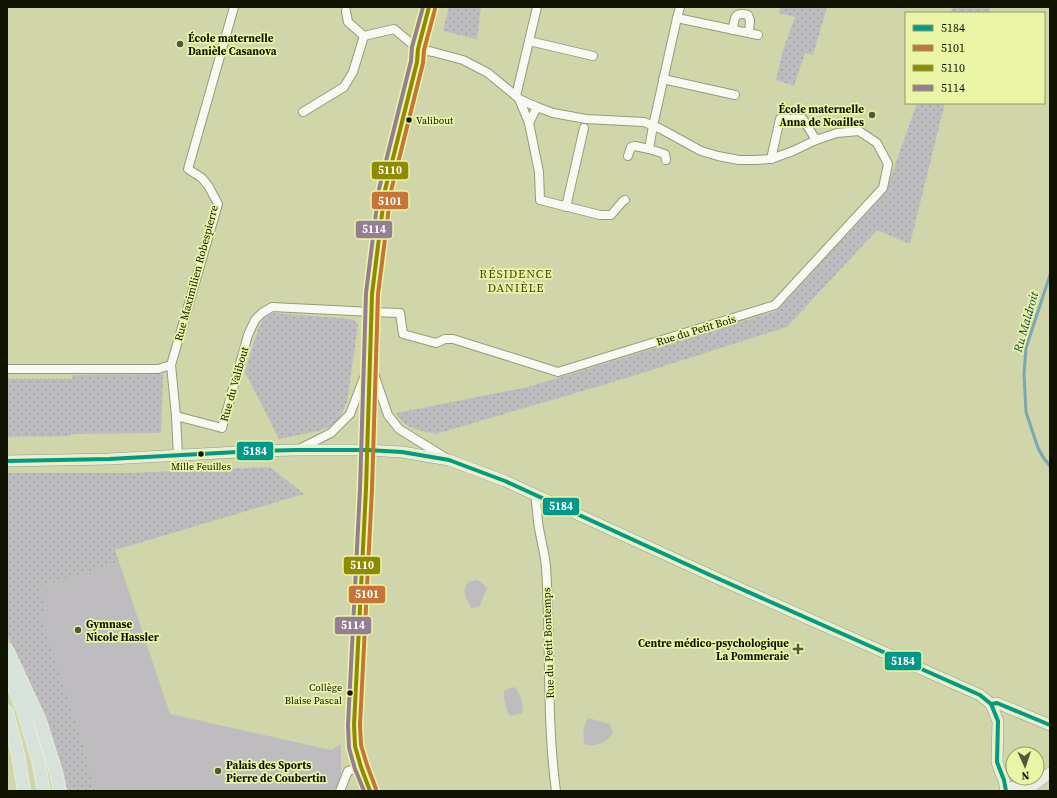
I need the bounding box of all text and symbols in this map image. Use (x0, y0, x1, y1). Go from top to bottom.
legend (905, 12, 1045, 104)
text: 5184 (941, 20, 965, 36)
place label: École maternelle Danièle Casanova (188, 31, 277, 59)
marker: École maternelle Danièle Casanova (175, 39, 185, 49)
text: 5101 (941, 40, 965, 56)
text: 5110 (941, 60, 965, 76)
text: 5114 (941, 80, 965, 96)
place label: École maternelle Anna de Noailles (779, 102, 864, 130)
marker: École maternelle Anna de Noailles (867, 110, 877, 120)
place label: Valibout (416, 114, 454, 127)
marker: Valibout (404, 115, 414, 125)
line badge: 5110 (371, 161, 409, 180)
text: 5110 (378, 163, 402, 178)
line badge: 5101 (371, 191, 409, 210)
text: 5101 (378, 194, 402, 209)
street label: Rue Maximilien Robespierre (171, 203, 222, 343)
line badge: 5114 (355, 220, 393, 239)
text: 5114 (362, 222, 386, 237)
district label: RÉSIDENCE DANIÈLE (479, 266, 553, 296)
water label: Ru Maldroit (1009, 289, 1043, 355)
street label: Rue du Petit Bois (655, 311, 738, 350)
street label: Rue du Valibout (217, 345, 252, 423)
line badge: 5184 (236, 441, 274, 461)
text: 5184 (243, 444, 267, 459)
marker: Mille Feuilles (196, 449, 206, 459)
place label: Mille Feuilles (171, 460, 231, 473)
line badge: 5184 (542, 497, 580, 516)
text: 5184 (549, 499, 573, 514)
line badge: 5110 (343, 556, 381, 575)
text: 5110 (350, 558, 374, 573)
line badge: 5101 (348, 585, 386, 604)
text: 5101 (355, 587, 379, 602)
street label: Rue du Petit Bontemps (539, 587, 558, 699)
line badge: 5114 (334, 616, 372, 635)
place label: Gymnase Nicole Hassler (86, 617, 160, 645)
text: 5114 (341, 618, 365, 633)
marker: Gymnase Nicole Hassler (73, 625, 83, 635)
place label: Centre médico-psychologique La Pommeraie (638, 636, 789, 664)
marker: Centre médico-psychologique La Pommeraie (792, 643, 804, 655)
line badge: 5184 (884, 651, 922, 671)
text: 5184 (891, 654, 915, 669)
place label: Collège Blaise Pascal (285, 681, 342, 707)
marker: Collège Blaise Pascal (345, 688, 355, 698)
north arrow (1005, 746, 1045, 786)
place label: Palais des Sports Pierre de Coubertin (226, 758, 327, 786)
marker: Palais des Sports Pierre de Coubertin (213, 766, 223, 776)
text: N (1021, 768, 1030, 783)

